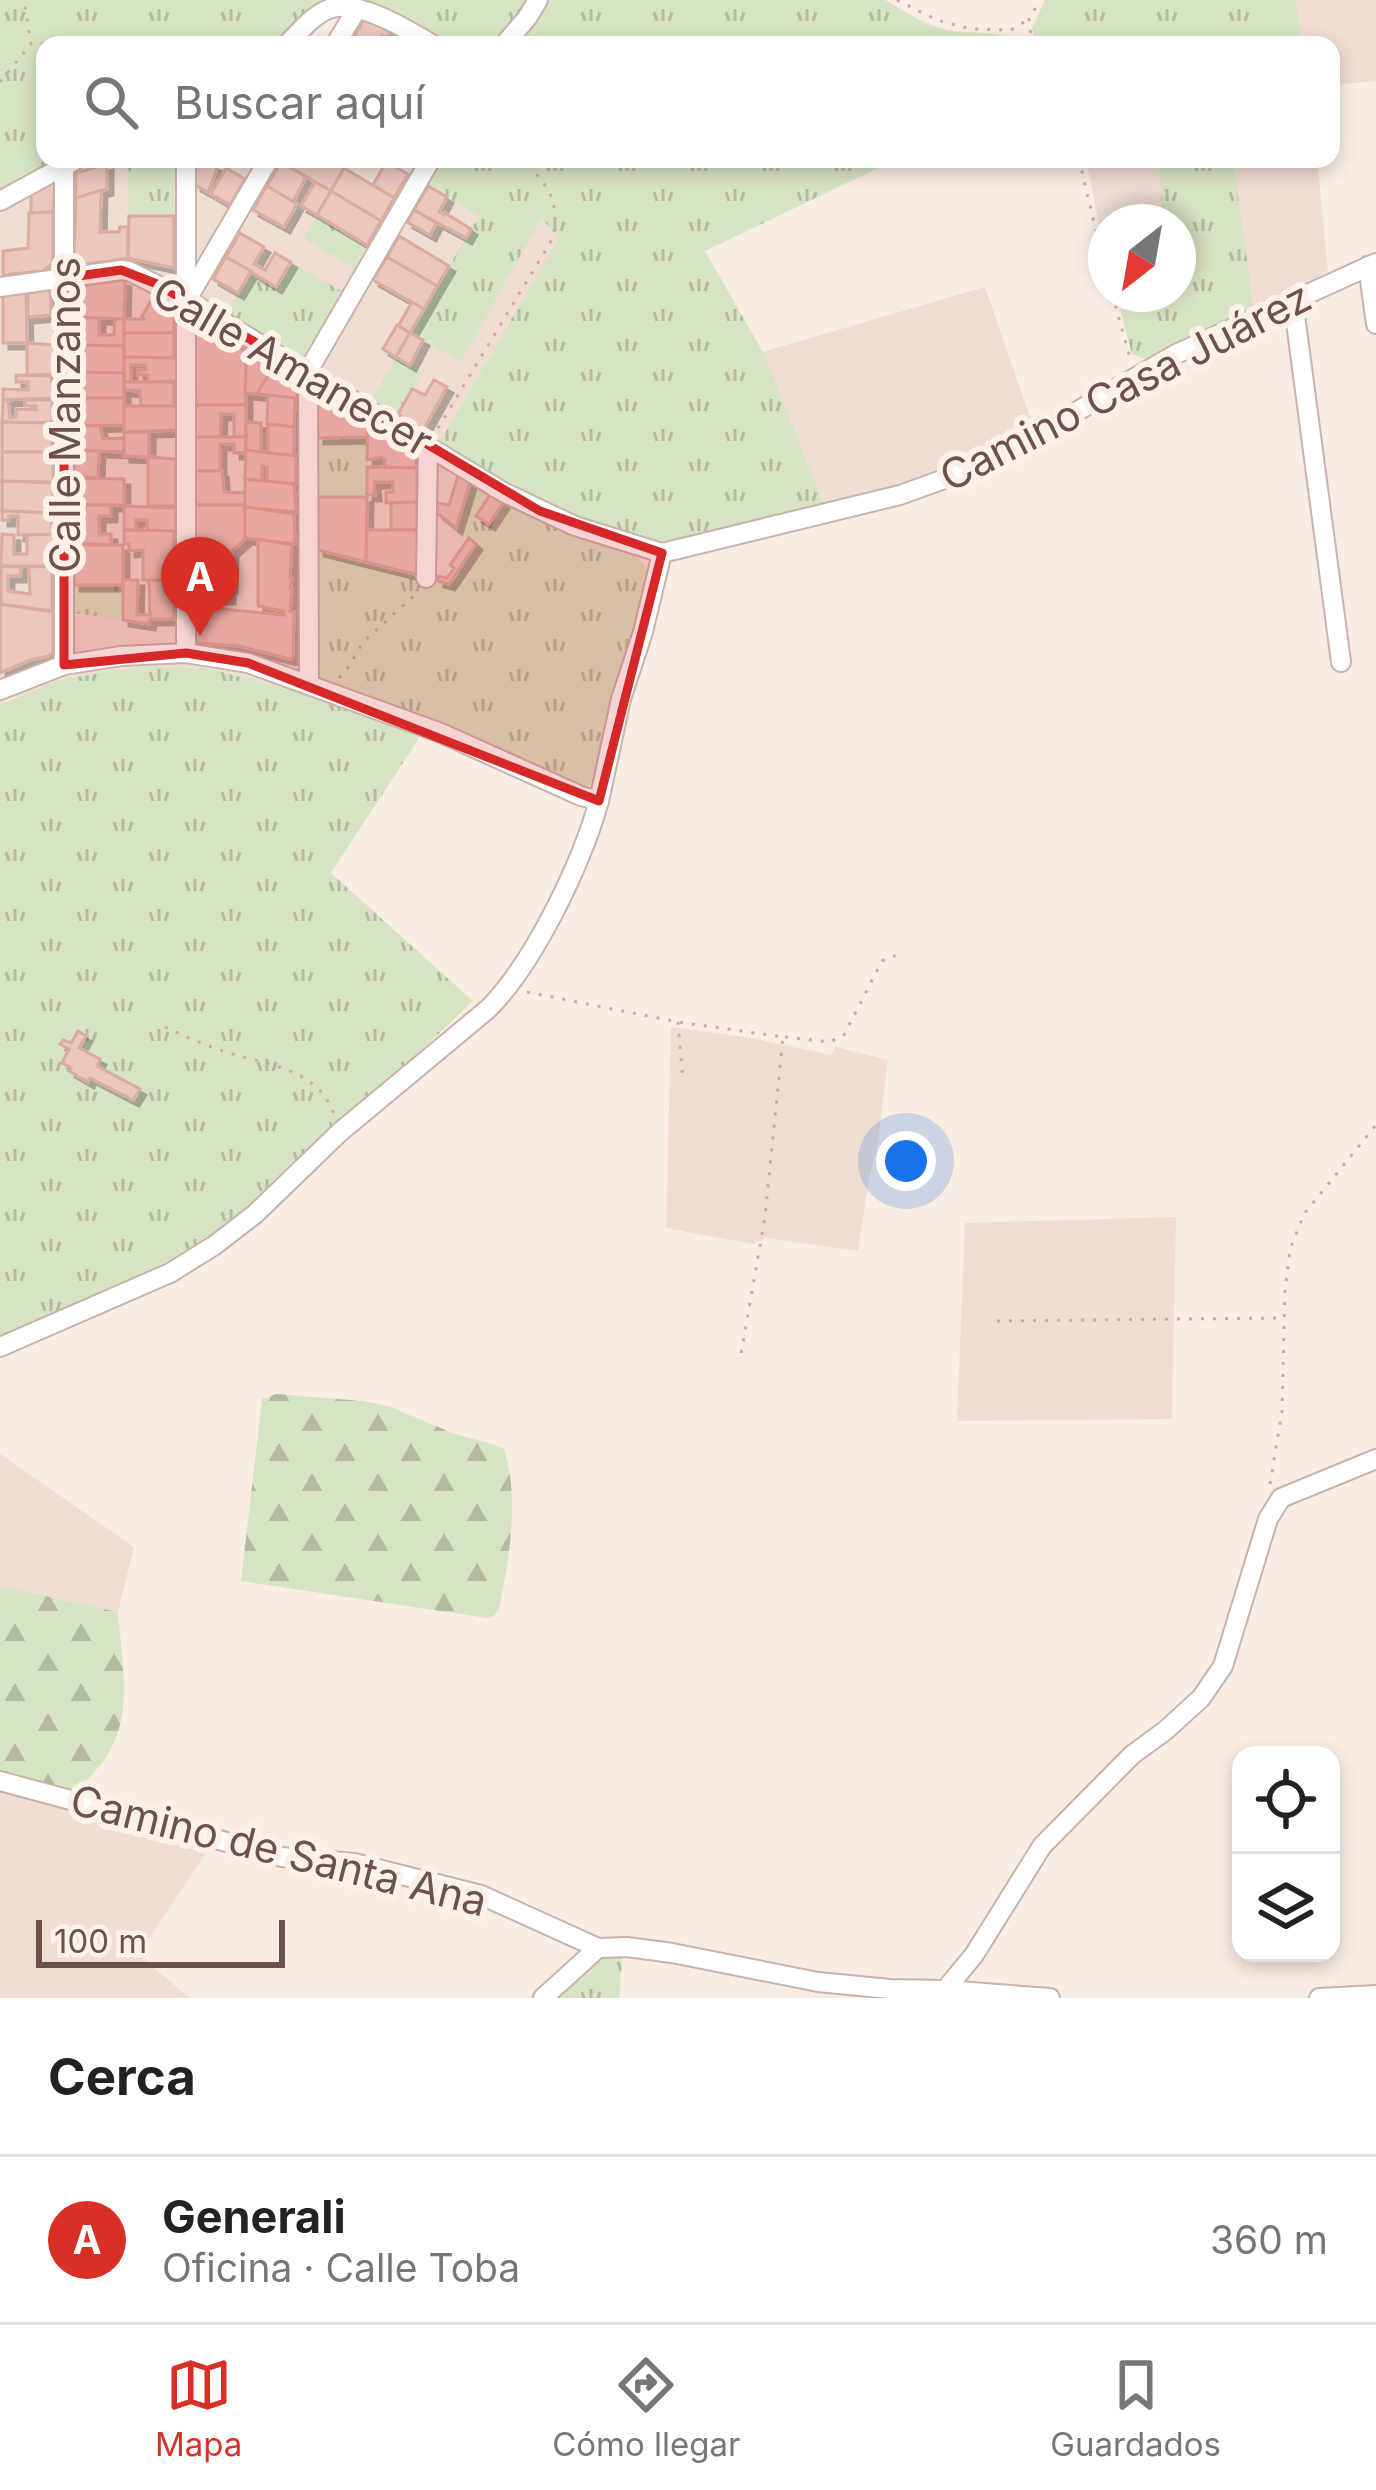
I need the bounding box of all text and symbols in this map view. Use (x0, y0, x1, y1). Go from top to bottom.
search box (36, 36, 1340, 168)
icon: search (78, 69, 144, 135)
text: Buscar aquí (174, 75, 425, 130)
north arrow (1088, 204, 1196, 312)
street label: Calle Manzanos (39, 257, 90, 573)
street label: Calle Amanecer (144, 265, 442, 467)
street label: Camino Casa Juárez (931, 270, 1319, 502)
pin: A (161, 537, 239, 636)
your location (876, 1131, 936, 1191)
map controls (1232, 1746, 1340, 1962)
button: locate (1232, 1746, 1340, 1854)
street label: Camino de Santa Ana (66, 1774, 492, 1926)
button: layers (1232, 1854, 1340, 1962)
scale bar (36, 1914, 285, 1967)
text: 100 m (54, 1921, 147, 1961)
text: Cerca (48, 2046, 196, 2107)
text: Generali (162, 2189, 346, 2244)
text: A (72, 2216, 102, 2263)
text: 360 m (1210, 2216, 1328, 2263)
text: Oficina · Calle Toba (162, 2244, 520, 2291)
tab: Mapa (155, 2352, 242, 2464)
tab: Cómo llegar (552, 2352, 740, 2464)
tab: Guardados (1050, 2352, 1221, 2464)

